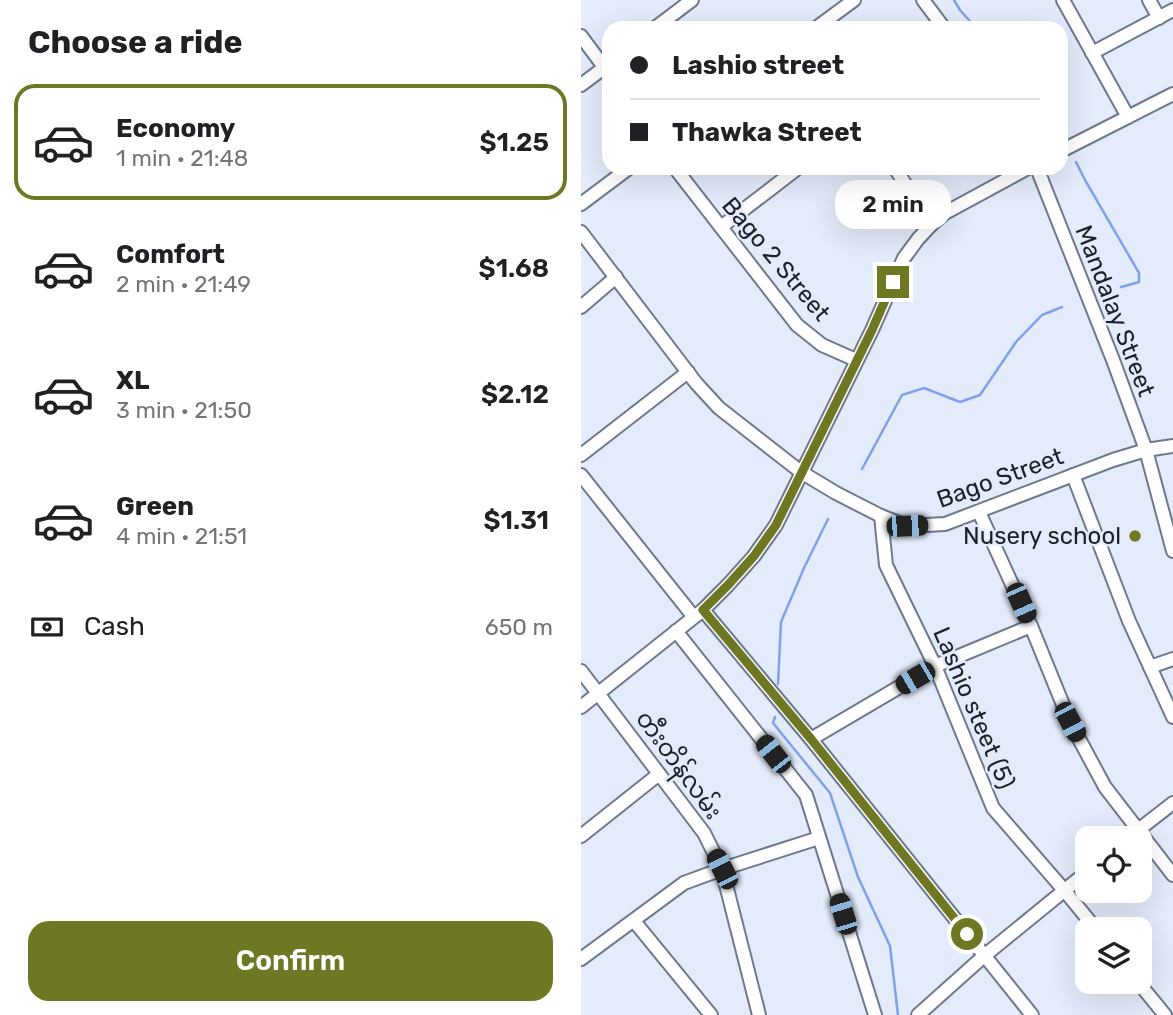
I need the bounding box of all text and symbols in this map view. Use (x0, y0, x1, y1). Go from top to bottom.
text: Choose a ride (28, 23, 242, 61)
text: Lashio street (672, 50, 844, 81)
icon: car (32, 111, 95, 174)
text: Economy (116, 113, 235, 144)
text: Thawka Street (672, 117, 862, 148)
text: $1.25 (479, 127, 549, 158)
text: 1 min · 21:48 (116, 144, 248, 172)
callout: 2 min (835, 180, 951, 230)
text: 2 min (862, 190, 924, 218)
street label: Bago 2 Street (716, 192, 836, 326)
street label: Mandalay Street (1069, 221, 1161, 401)
icon: car (32, 237, 95, 300)
text: Comfort (116, 239, 225, 270)
text: $1.68 (479, 253, 549, 284)
route end (877, 266, 909, 298)
text: 2 min · 21:49 (116, 270, 251, 298)
icon: car (32, 363, 95, 426)
text: XL (116, 365, 149, 396)
text: $2.12 (481, 379, 549, 410)
text: 3 min · 21:50 (116, 396, 252, 424)
street label: Bago Street (933, 442, 1067, 514)
icon: car (32, 489, 95, 552)
text: Green (116, 491, 194, 522)
text: $1.31 (484, 505, 549, 536)
car (886, 515, 929, 537)
text: 4 min · 21:51 (116, 522, 247, 550)
place label: Nusery school (963, 522, 1121, 550)
marker: Nusery school (1127, 528, 1143, 544)
car (1003, 580, 1040, 626)
icon: cash (28, 608, 66, 646)
text: Cash (84, 611, 145, 642)
text: 650 m (485, 613, 553, 641)
street label: Lashio steet (5) (927, 623, 1021, 793)
car (892, 658, 939, 698)
car (1051, 699, 1090, 745)
street label: တီးတိန်လမ်း (626, 704, 729, 828)
car (752, 731, 795, 777)
map controls (1075, 826, 1152, 994)
button: locate (1075, 826, 1152, 903)
car (704, 846, 741, 892)
car (827, 891, 860, 937)
button: layers (1075, 917, 1152, 994)
route start (951, 918, 983, 950)
button: Confirm (28, 921, 553, 1001)

